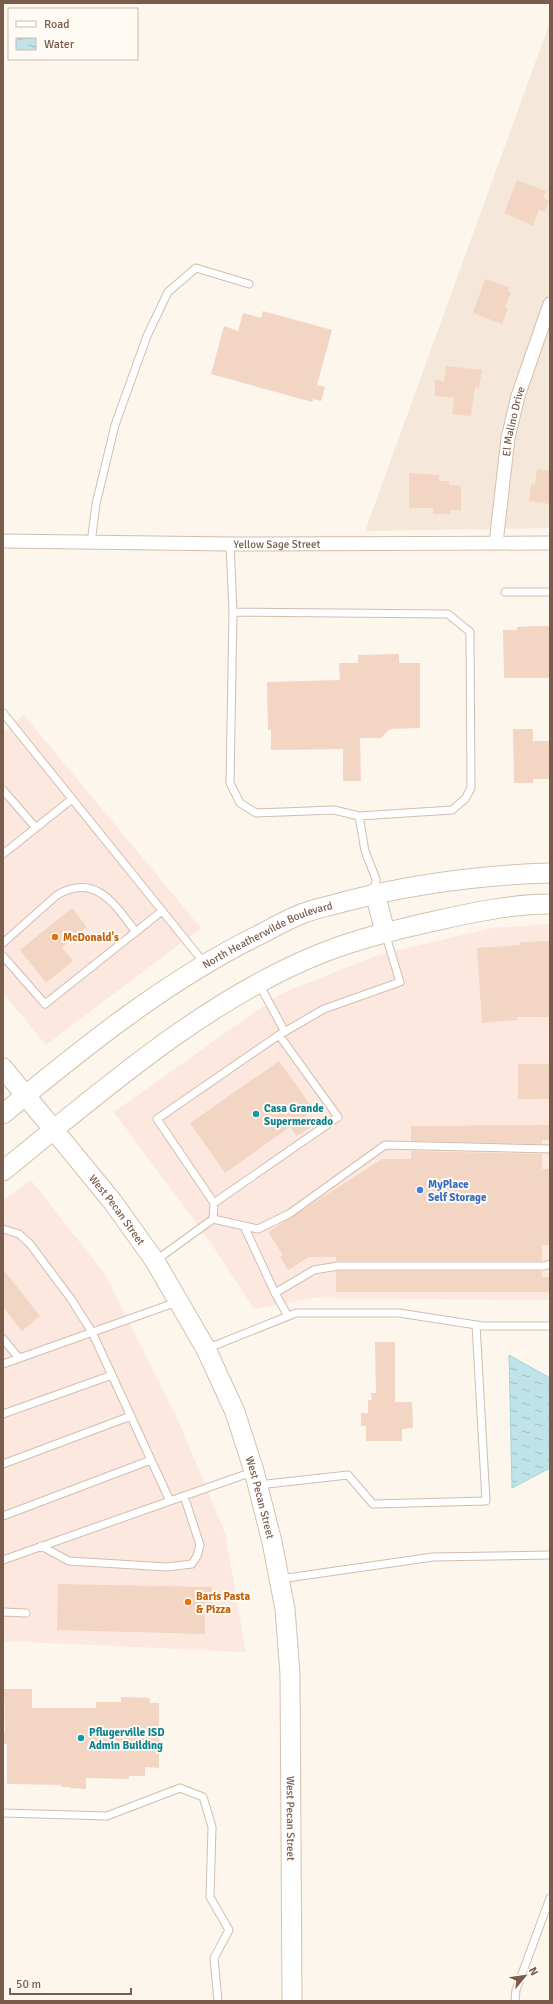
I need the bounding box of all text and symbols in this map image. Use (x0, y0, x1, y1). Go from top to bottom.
legend (8, 8, 138, 60)
text: Road (44, 17, 70, 32)
text: Water (44, 37, 75, 52)
street label: El Malino Drive (499, 385, 527, 457)
street label: Yellow Sage Street (234, 537, 321, 550)
street label: North Heatherwilde Boulevard (200, 899, 334, 971)
place label: McDonald's (63, 931, 119, 944)
marker: McDonald's (50, 932, 60, 942)
place label: Casa Grande Supermercado (264, 1102, 333, 1128)
marker: Casa Grande Supermercado (251, 1109, 261, 1119)
street label: West Pecan Street (86, 1172, 148, 1248)
place label: MyPlace Self Storage (428, 1178, 487, 1204)
marker: MyPlace Self Storage (415, 1185, 425, 1195)
street label: West Pecan Street (243, 1454, 277, 1540)
place label: Baris Pasta & Pizza (196, 1590, 250, 1616)
marker: Baris Pasta & Pizza (183, 1597, 193, 1607)
place label: Pflugerville ISD Admin Building (89, 1726, 165, 1752)
marker: Pflugerville ISD Admin Building (76, 1733, 86, 1743)
street label: West Pecan Street (284, 1776, 298, 1861)
north arrow (505, 1956, 545, 1996)
text: N (526, 1965, 541, 1978)
scale bar (10, 1970, 131, 1996)
text: 50 m (16, 1977, 41, 1992)

